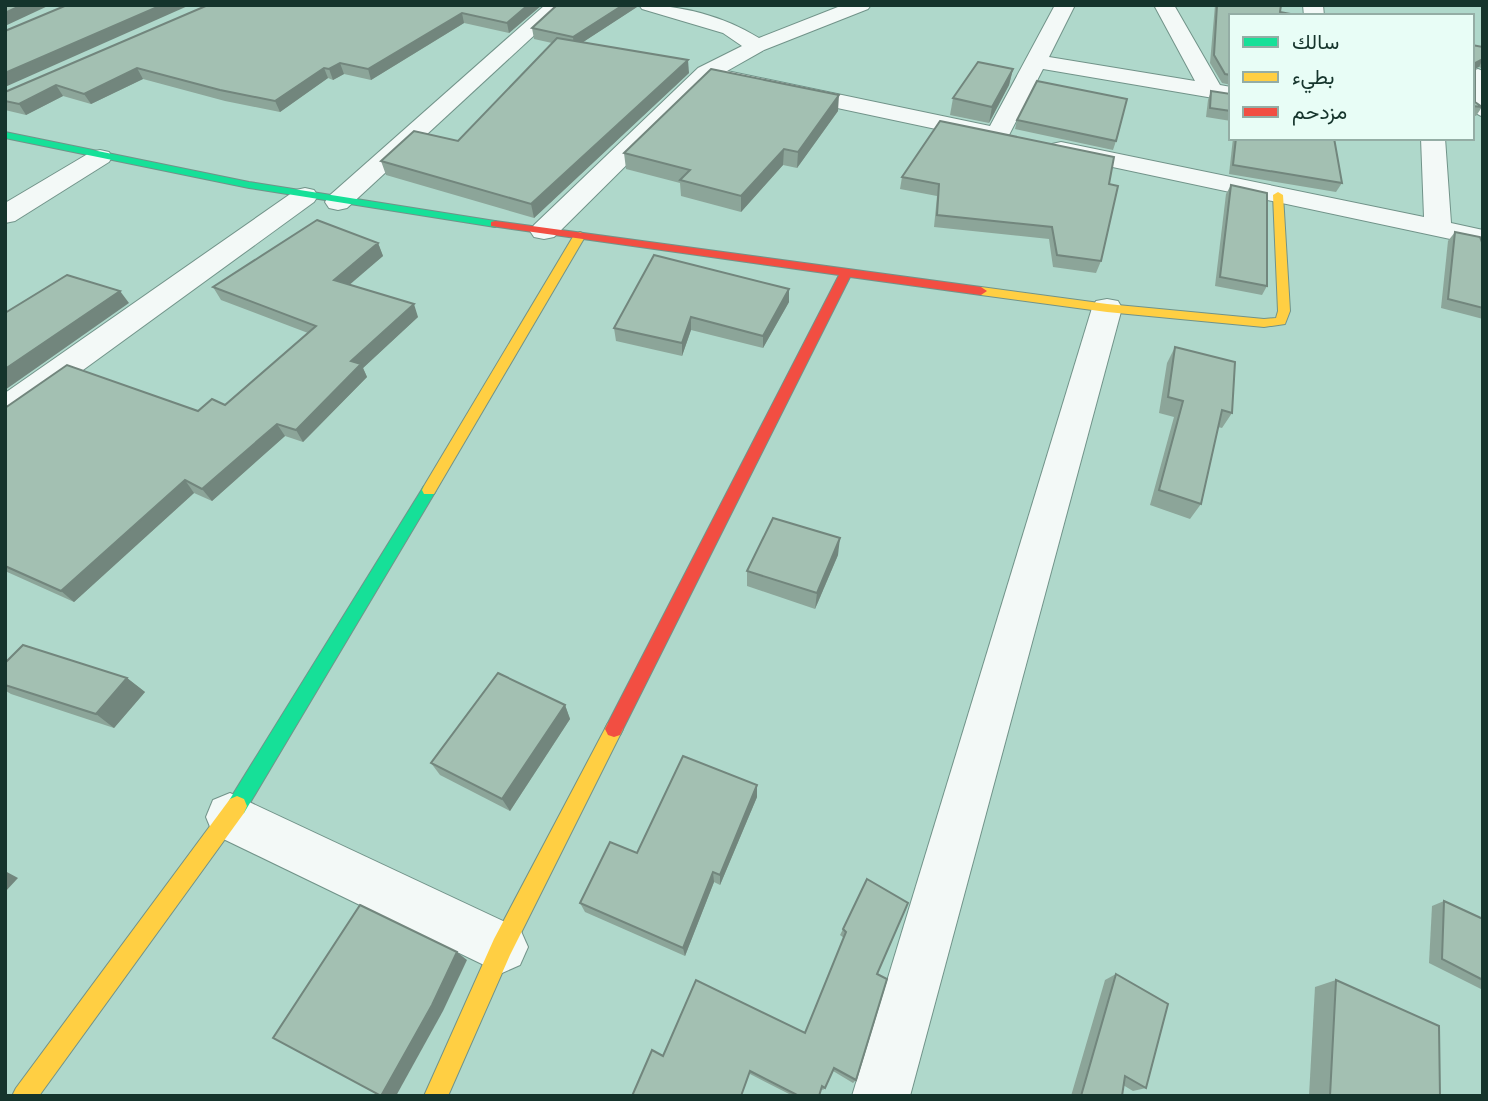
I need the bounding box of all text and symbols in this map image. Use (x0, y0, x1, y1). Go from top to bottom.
legend (1229, 14, 1474, 140)
text: سالك (1292, 28, 1339, 56)
text: بطيء (1292, 63, 1335, 94)
text: مزدحم (1292, 98, 1347, 126)

